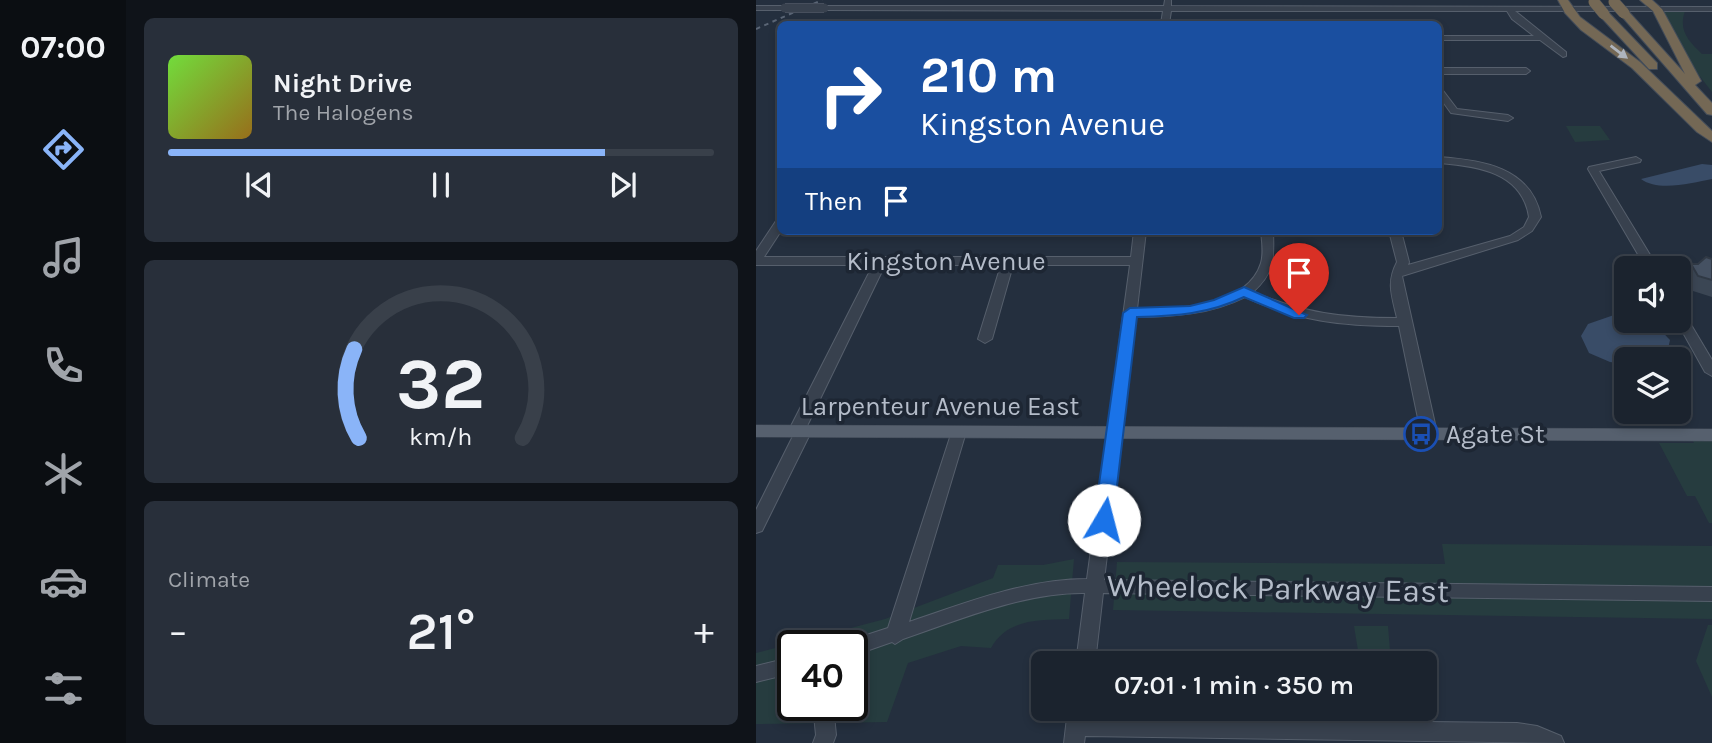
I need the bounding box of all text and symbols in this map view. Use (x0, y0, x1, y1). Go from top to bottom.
text: 07:00 (20, 29, 106, 66)
one-way arrow (1610, 44, 1628, 58)
text: 210 m (920, 47, 1057, 104)
icon: right (805, 49, 896, 140)
text: Night Drive (273, 68, 412, 99)
text: The Halogens (273, 99, 413, 126)
text: Kingston Avenue (920, 106, 1165, 143)
icon: directions (39, 125, 88, 174)
icon: previous (240, 166, 278, 204)
icon: pause (422, 166, 460, 204)
icon: next (604, 166, 642, 204)
icon: arrive (877, 182, 915, 220)
text: Then (805, 186, 863, 217)
icon: music (39, 233, 88, 282)
pin (1269, 243, 1329, 315)
street label: Kingston Avenue (847, 246, 1046, 277)
icon: arrive (1280, 254, 1318, 292)
map controls (1614, 256, 1691, 424)
button: sound (1614, 256, 1691, 333)
icon: phone (39, 341, 88, 390)
text: 32 (396, 341, 486, 426)
button: layers (1614, 347, 1691, 424)
street label: Larpenteur Avenue East (801, 391, 1080, 422)
bus stop icon: Agate St (1402, 415, 1440, 453)
place label: Agate St (1446, 419, 1545, 450)
text: km/h (409, 421, 473, 450)
icon: climate (39, 449, 88, 498)
position arrow (1067, 483, 1141, 557)
icon: car (39, 557, 88, 606)
text: Climate (168, 566, 250, 593)
street label: Wheelock Parkway East (1107, 567, 1449, 610)
text: 21° (407, 601, 475, 662)
text: − (168, 609, 188, 654)
text: + (694, 609, 714, 654)
speed limit sign: 40 (777, 630, 868, 721)
icon: filters (39, 664, 88, 713)
text: 07:01 · 1 min · 350 m (1114, 670, 1354, 701)

